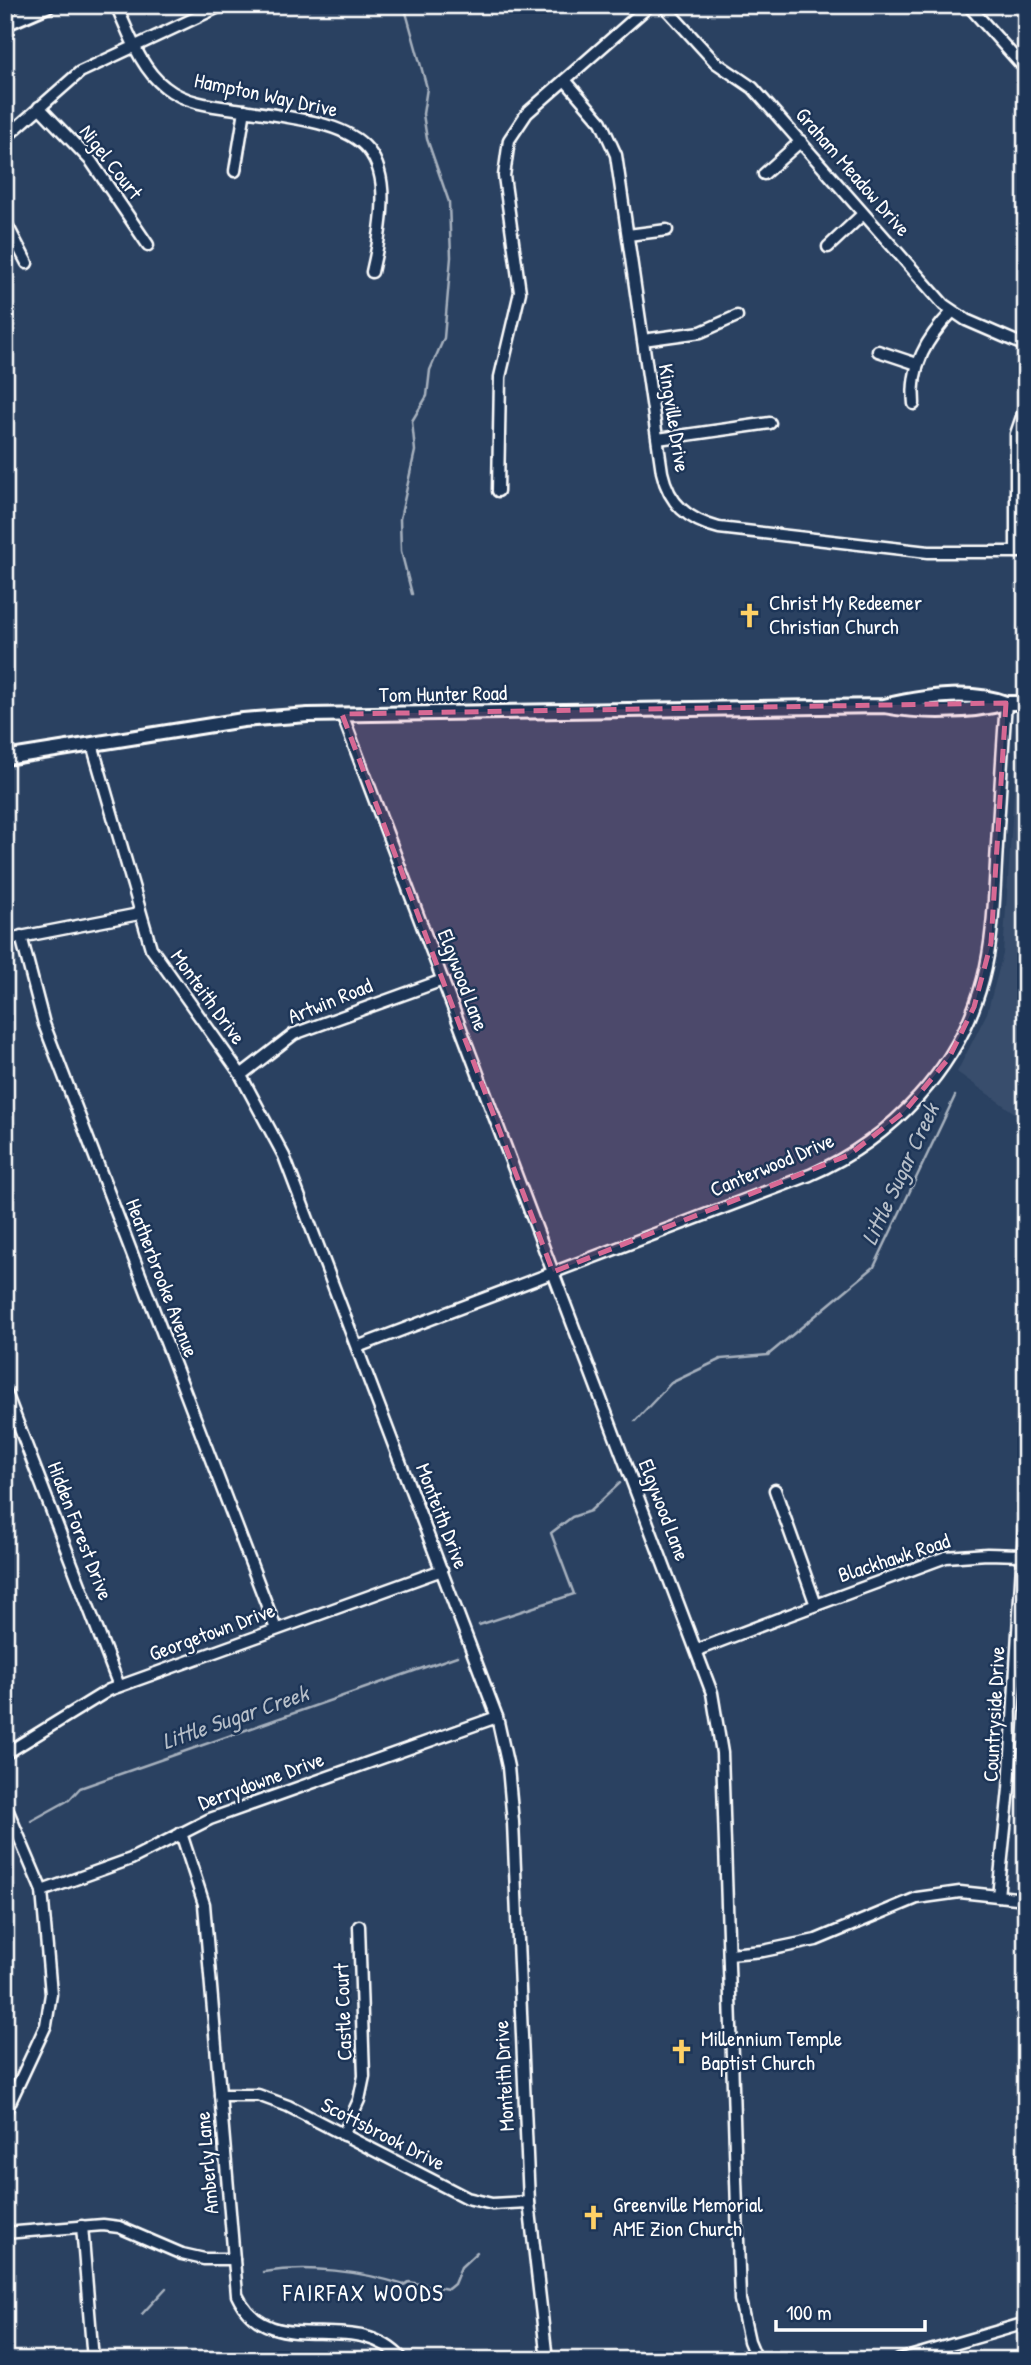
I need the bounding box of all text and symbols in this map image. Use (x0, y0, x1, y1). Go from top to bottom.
street label: Hampton Way Drive (192, 65, 340, 124)
street label: Graham Meadow Drive (789, 101, 918, 242)
street label: Nigel Court (73, 118, 150, 206)
street label: Kingville Drive (652, 362, 697, 474)
place label: Christ My Redeemer Christian Church (769, 588, 922, 641)
church icon: Christ My Redeemer Christian Church (735, 601, 763, 629)
street label: Tom Hunter Road (379, 678, 507, 709)
street label: Elgywood Lane (431, 925, 496, 1035)
street label: Monteith Drive (164, 943, 253, 1050)
street label: Artwin Road (283, 970, 376, 1031)
water label: Little Sugar Creek (853, 1096, 948, 1250)
street label: Canterwood Drive (705, 1125, 838, 1204)
street label: Heatherbrooke Avenue (119, 1194, 206, 1361)
street label: Elgywood Lane (632, 1455, 697, 1565)
street label: Hidden Forest Drive (41, 1457, 120, 1604)
street label: Monteith Drive (409, 1459, 476, 1573)
street label: Blackhawk Road (834, 1526, 954, 1589)
street label: Georgetown Drive (145, 1595, 279, 1668)
street label: Countryside Drive (975, 1645, 1012, 1783)
water label: Little Sugar Creek (158, 1676, 315, 1757)
street label: Derrydowne Drive (194, 1744, 328, 1817)
street label: Castle Court (326, 1962, 359, 2061)
street label: Monteith Drive (486, 2020, 521, 2132)
place label: Millennium Temple Baptist Church (701, 2024, 842, 2077)
church icon: Millennium Temple Baptist Church (667, 2037, 695, 2065)
street label: Scottsbrook Drive (316, 2090, 450, 2177)
street label: Amberly Lane (188, 2111, 225, 2216)
place label: Greenville Memorial AME Zion Church (613, 2190, 763, 2243)
church icon: Greenville Memorial AME Zion Church (579, 2203, 607, 2231)
district label: FAIRFAX WOODS (282, 2277, 445, 2308)
scale bar (776, 2288, 924, 2332)
text: 100 m (786, 2298, 832, 2327)

